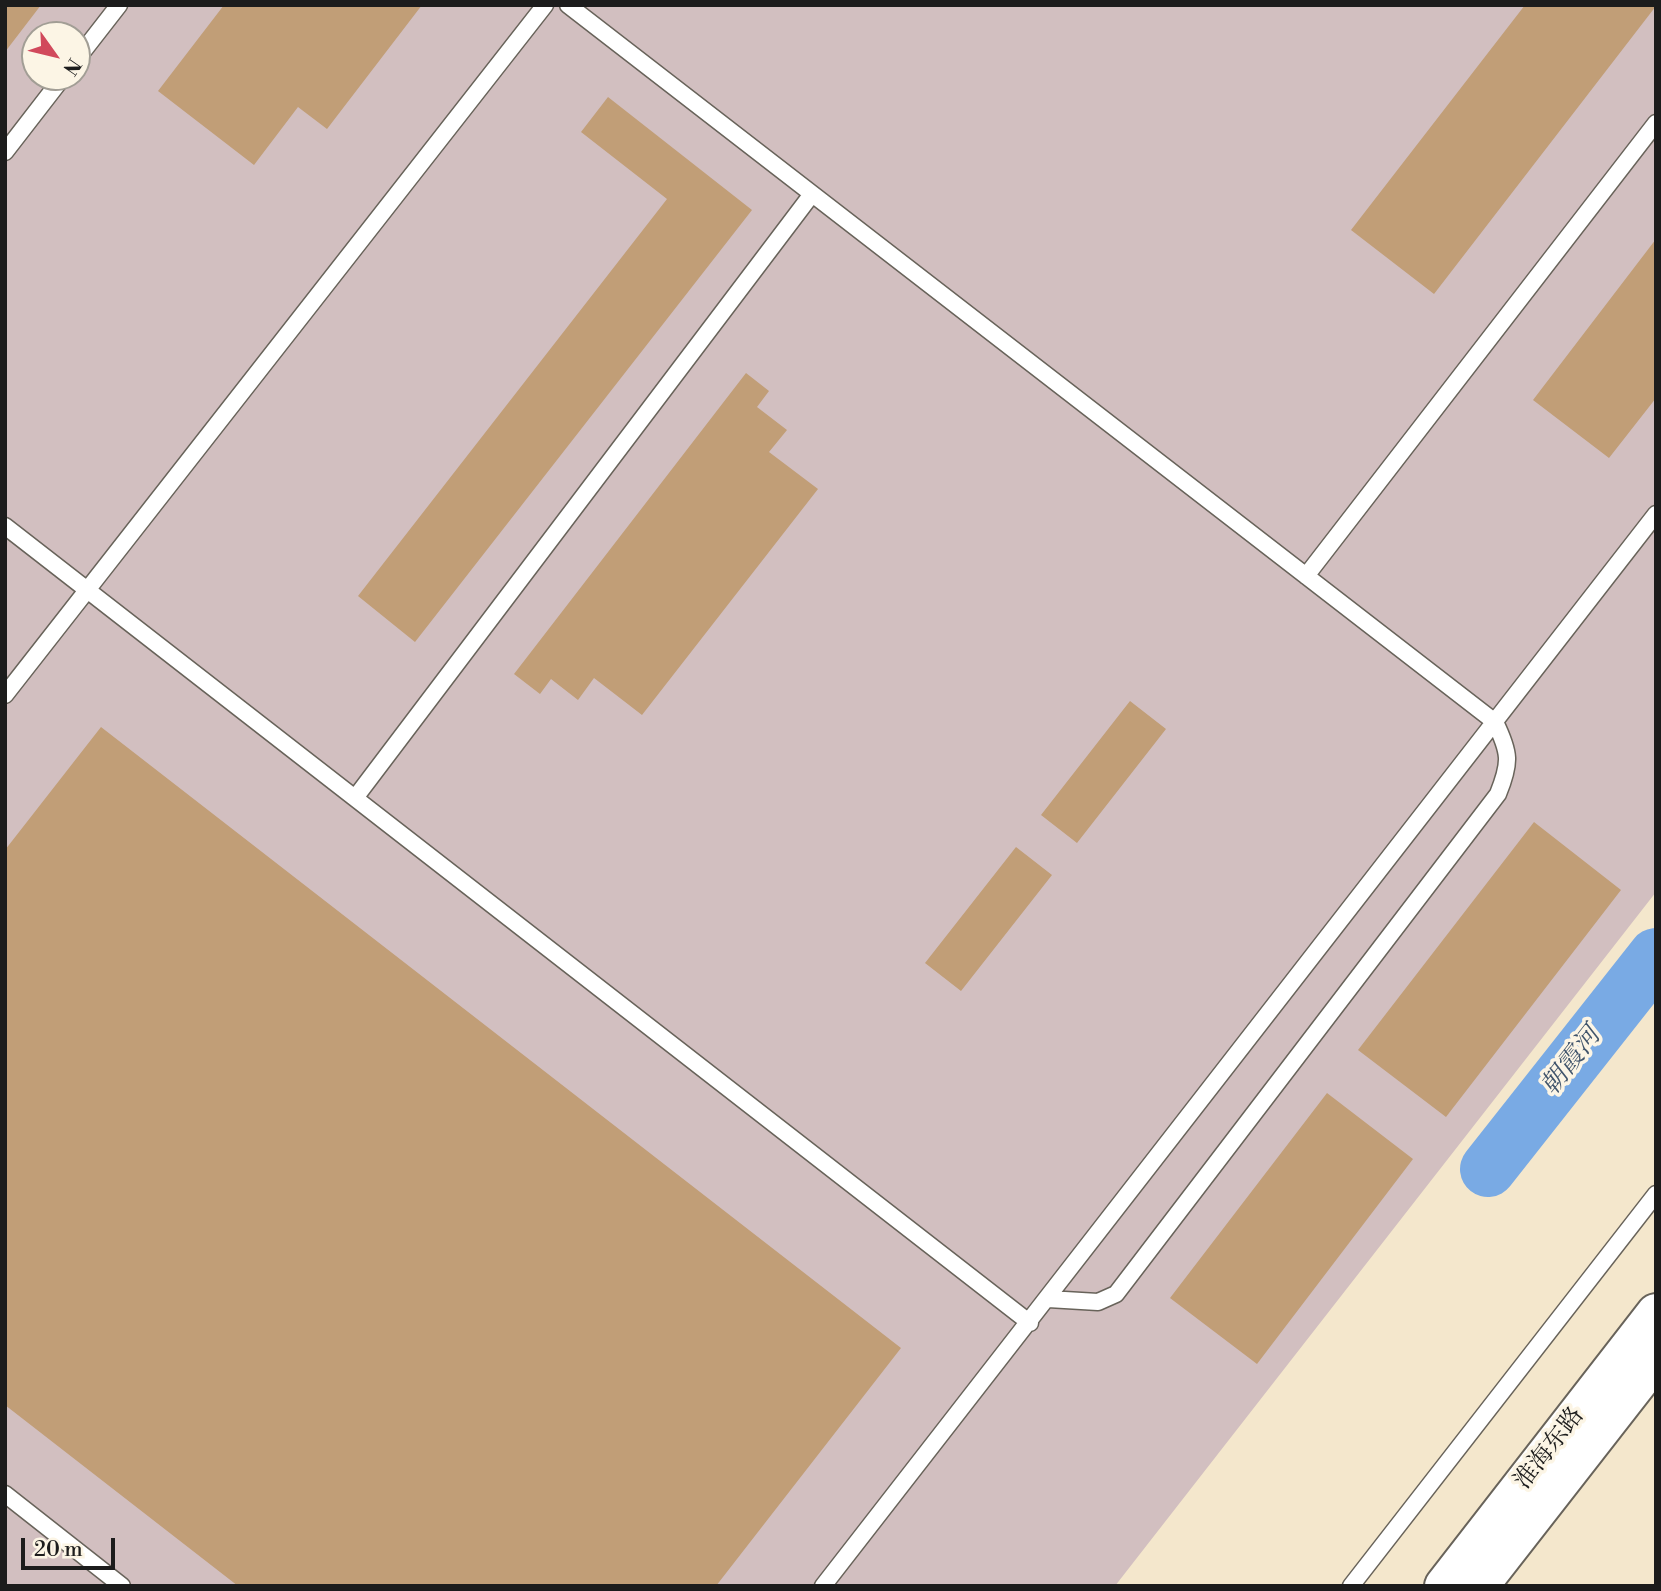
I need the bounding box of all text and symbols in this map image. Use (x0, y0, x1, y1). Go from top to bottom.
north arrow (21, 21, 91, 91)
text: N (58, 54, 86, 80)
water label: 朝霞河 (1536, 1022, 1608, 1102)
street label: 淮海东路 (1509, 1402, 1591, 1496)
scale bar (24, 1524, 119, 1568)
text: 20 m (34, 1537, 83, 1563)

